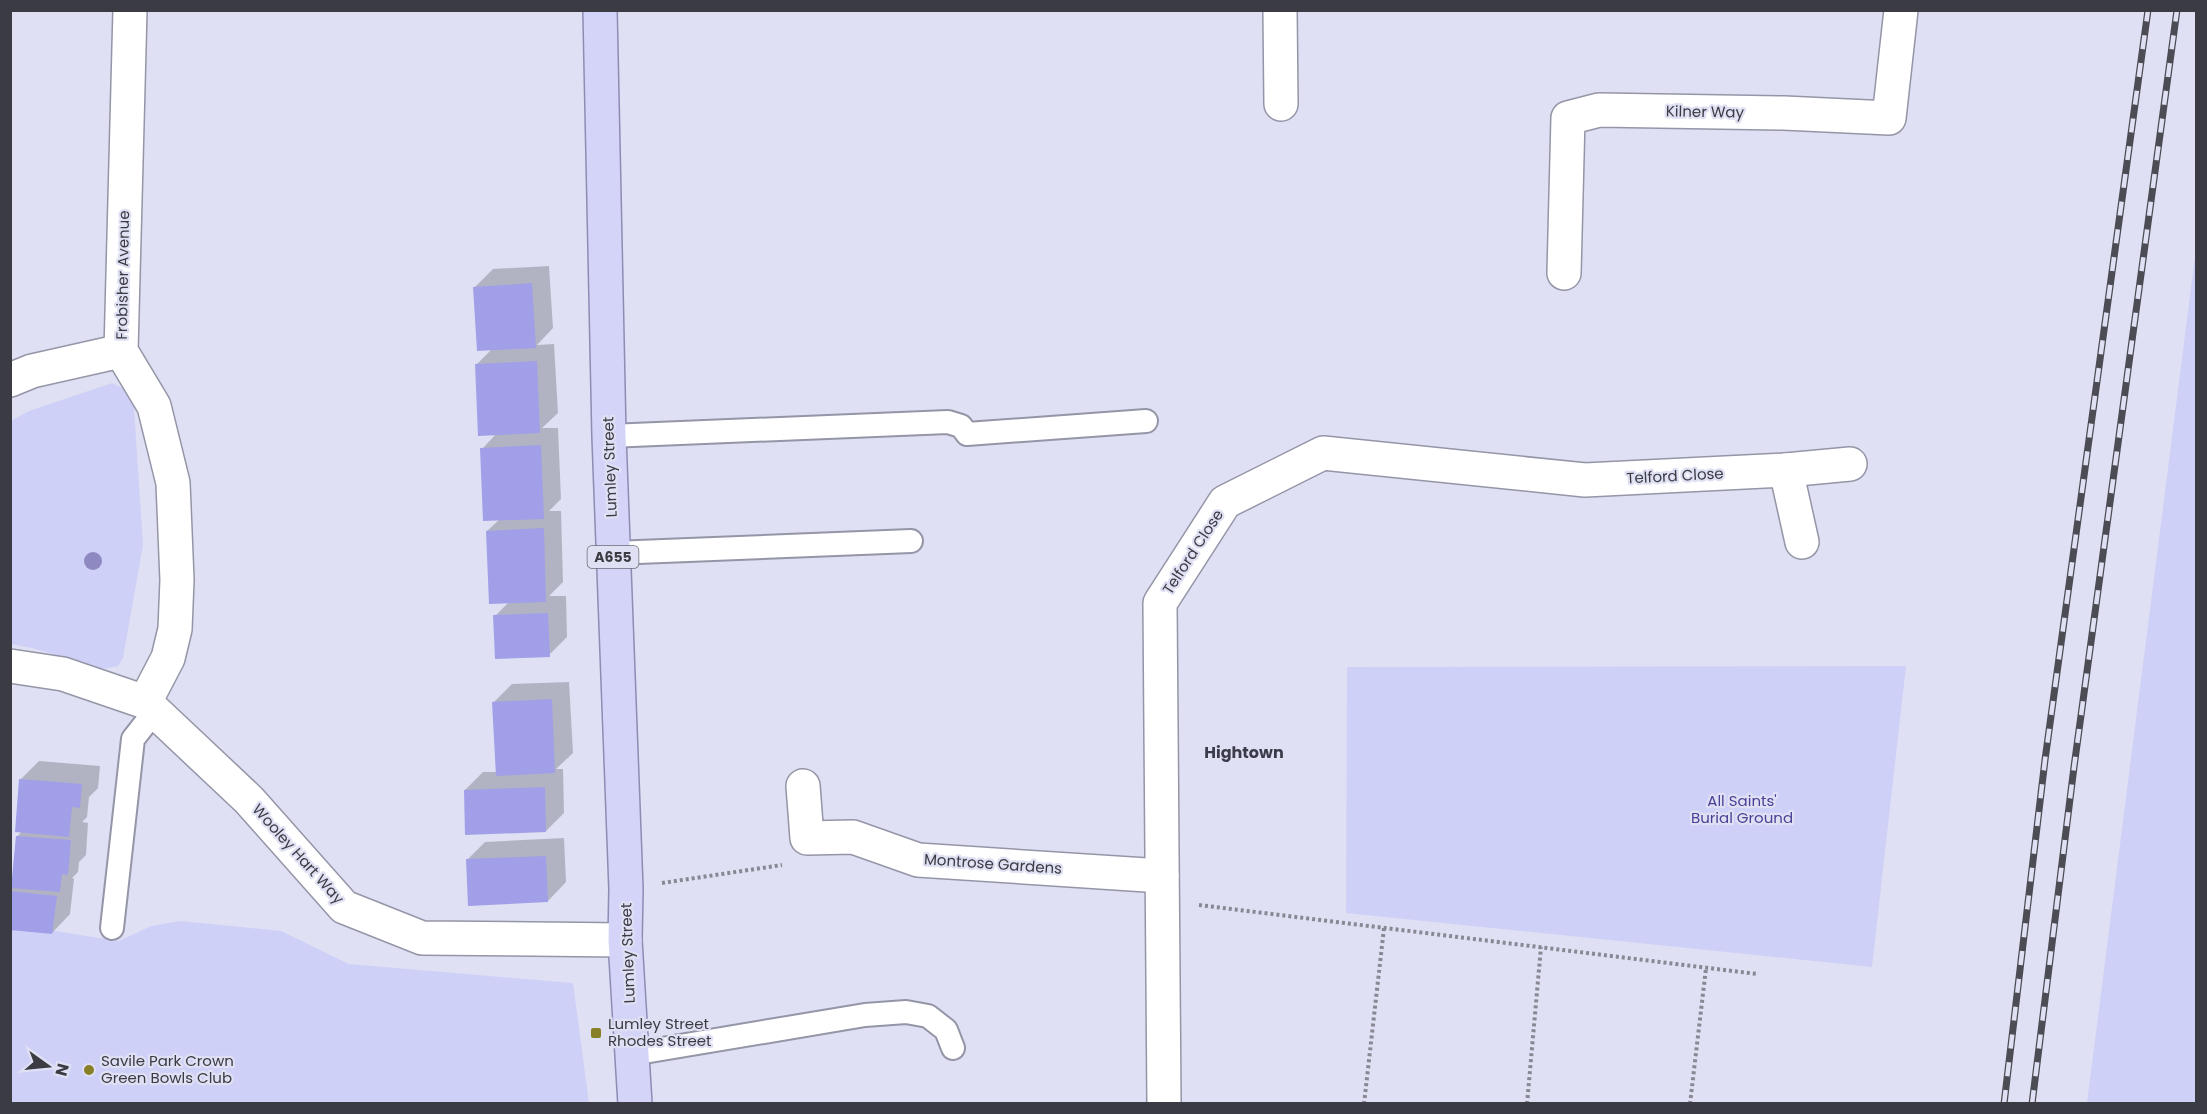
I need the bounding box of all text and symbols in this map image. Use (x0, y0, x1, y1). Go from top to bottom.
street label: Kilner Way (1666, 100, 1745, 123)
street label: Frobisher Avenue (111, 210, 134, 340)
street label: Lumley Street (597, 416, 622, 518)
street label: Telford Close (1626, 462, 1724, 489)
street label: Telford Close (1157, 505, 1228, 598)
road number: A655 (588, 546, 638, 568)
district label: Hightown (1204, 741, 1284, 764)
park label: All Saints' Burial Ground (1691, 790, 1793, 828)
street label: Wooley Hart Way (248, 799, 349, 909)
street label: Montrose Gardens (923, 848, 1063, 879)
street label: Lumley Street (615, 902, 640, 1004)
place label: Lumley Street Rhodes Street (608, 1013, 712, 1051)
marker: Lumley Street Rhodes Street (589, 1026, 603, 1040)
north arrow (18, 1036, 78, 1096)
place label: Savile Park Crown Green Bowls Club (101, 1050, 234, 1088)
text: N (49, 1061, 75, 1079)
marker: Savile Park Crown Green Bowls Club (82, 1063, 96, 1077)

